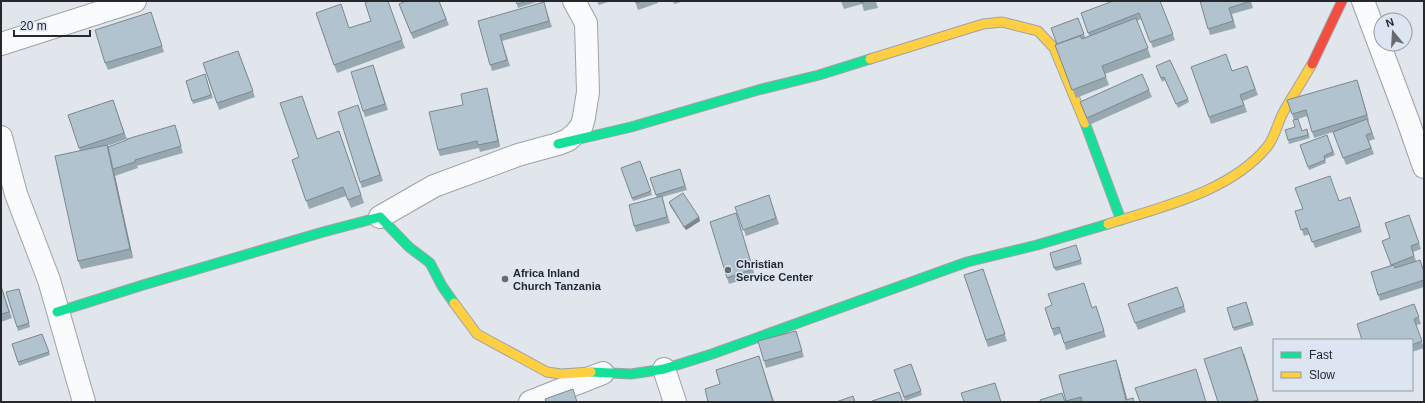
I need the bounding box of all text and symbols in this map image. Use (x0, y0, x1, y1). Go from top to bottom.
scale bar (14, 12, 90, 38)
north arrow (1373, 12, 1413, 52)
text: N (1384, 16, 1396, 29)
text: 20 m (20, 19, 47, 33)
place label: Christian Service Center (736, 258, 814, 283)
marker: Christian Service Center (723, 265, 733, 275)
place label: Africa Inland Church Tanzania (513, 267, 602, 292)
marker: Africa Inland Church Tanzania (500, 274, 510, 284)
legend (1273, 339, 1413, 391)
text: Fast (1309, 348, 1333, 362)
text: Slow (1309, 368, 1335, 382)

